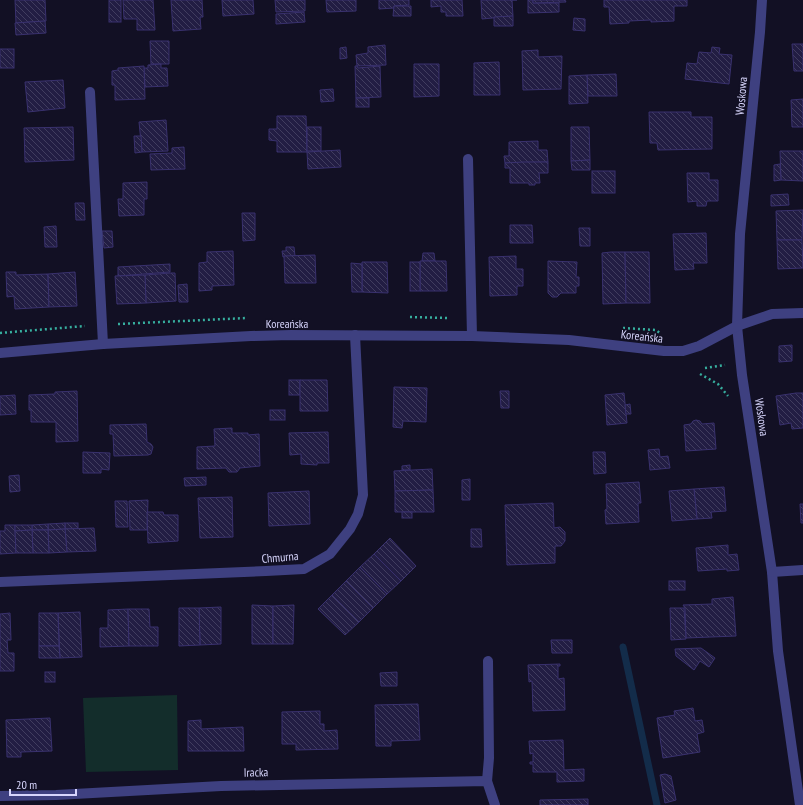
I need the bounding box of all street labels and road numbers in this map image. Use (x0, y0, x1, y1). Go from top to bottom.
street label: Woskowa (732, 76, 750, 116)
street label: Koreańska (266, 316, 308, 331)
street label: Koreańska (620, 326, 664, 346)
street label: Woskowa (752, 397, 772, 437)
street label: Chmurna (261, 548, 299, 566)
street label: Iracka (244, 764, 269, 780)

